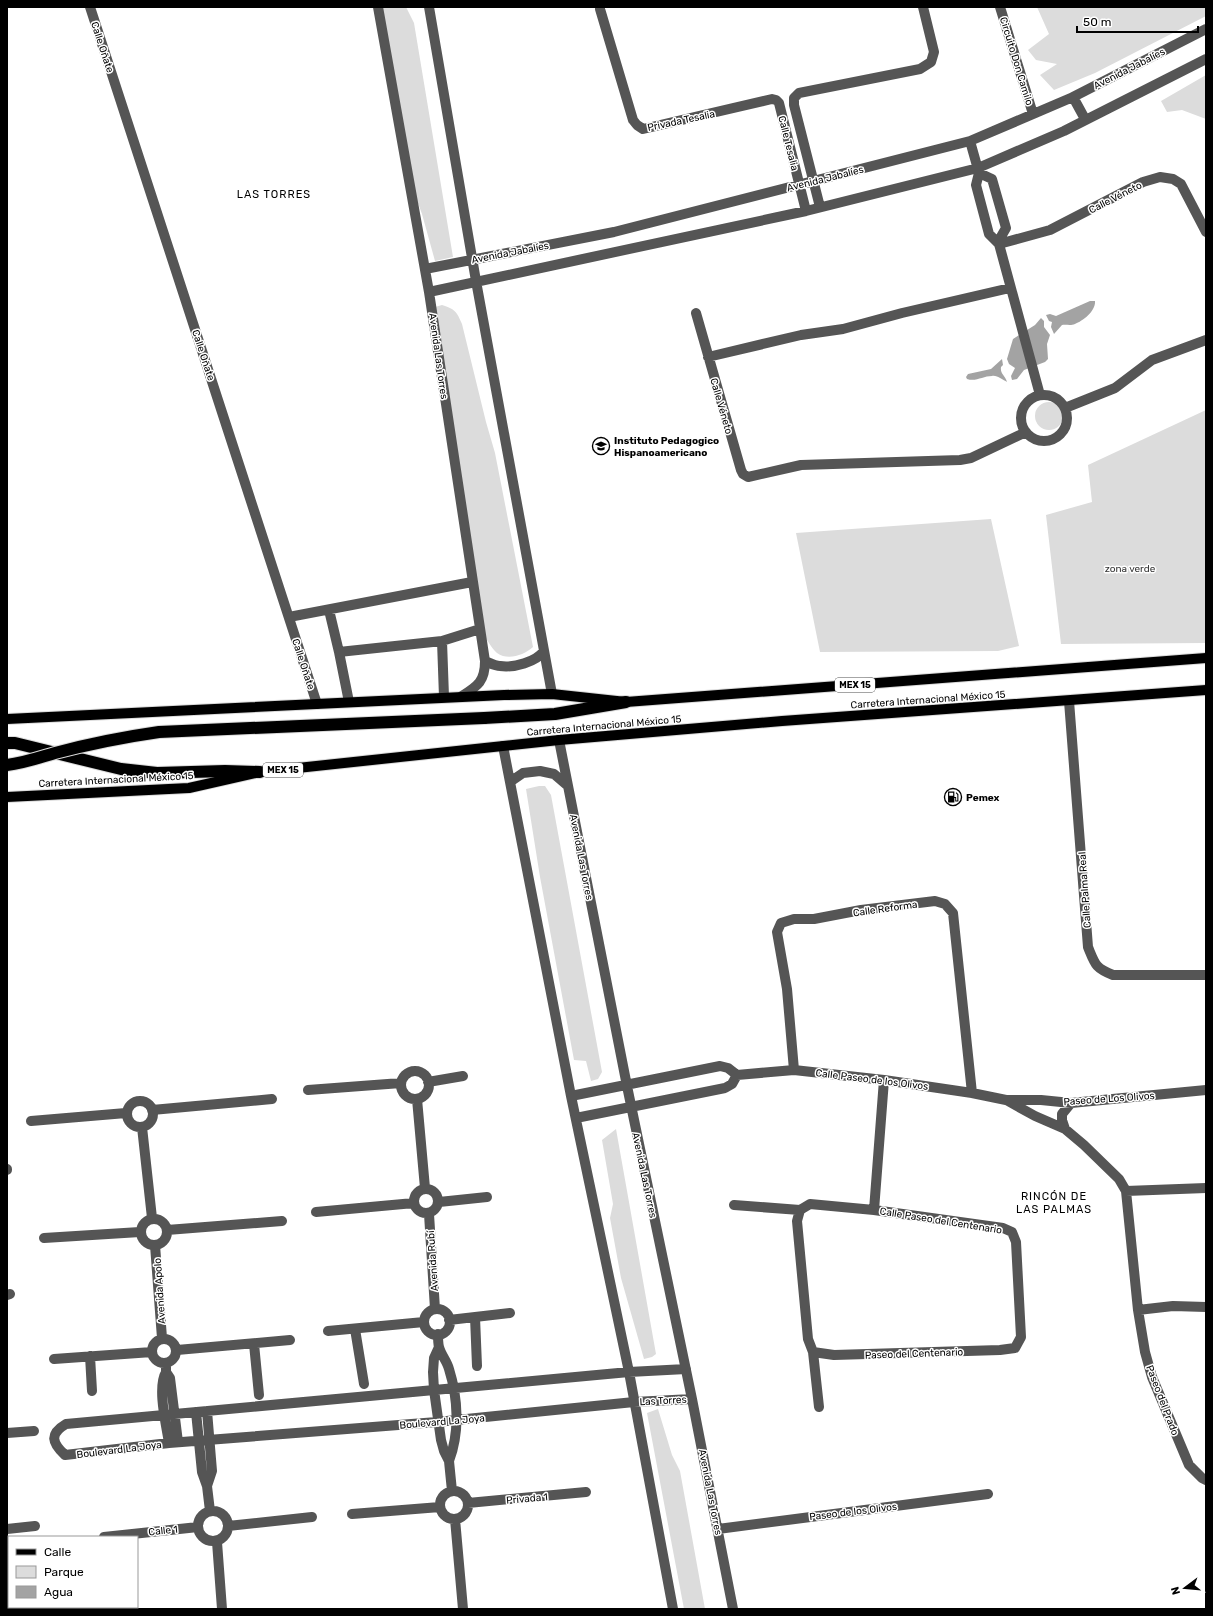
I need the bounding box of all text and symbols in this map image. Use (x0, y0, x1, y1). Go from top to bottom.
scale bar (1077, 8, 1198, 34)
text: 50 m (1083, 15, 1111, 29)
street label: Circuito Don Camilo (997, 16, 1035, 107)
street label: Calle Oñate (88, 20, 116, 75)
street label: Avenida Jabalíes (1092, 46, 1167, 92)
street label: Privada Tesalia (646, 108, 716, 134)
street label: Calle Tesalia (775, 114, 801, 172)
street label: Avenida Jabalíes (786, 164, 865, 194)
street label: Calle Véneto (1087, 179, 1144, 216)
district label: LAS TORRES (237, 188, 311, 201)
street label: Avenida Jabalíes (470, 240, 550, 266)
street label: Avenida Las Torres (426, 312, 450, 400)
street label: Calle Oñate (189, 328, 217, 383)
street label: Calle Véneto (707, 377, 735, 436)
place label: Instituto Pedagogico Hispanoamericano (614, 435, 719, 459)
school or university icon: Instituto Pedagogico Hispanoamericano (591, 436, 611, 456)
park label: zona verde (1105, 563, 1156, 575)
street label: Calle Oñate (289, 637, 317, 692)
road number: MEX 15 (835, 678, 875, 692)
street label: Carretera Internacional México 15 (850, 689, 1006, 711)
street label: Carretera Internacional México 15 (526, 713, 682, 739)
road number: MEX 15 (263, 763, 303, 777)
street label: Carretera Internacional México 15 (38, 770, 194, 790)
fuel station icon: Pemex (943, 787, 963, 807)
place label: Pemex (966, 792, 1000, 804)
street label: Avenida Las Torres (567, 813, 595, 901)
street label: Calle Palma Real (1076, 851, 1094, 928)
street label: Calle Reforma (852, 899, 918, 919)
street label: Calle Paseo de los Olivos (815, 1067, 929, 1093)
street label: Paseo de Los Olivos (1063, 1090, 1155, 1108)
street label: Avenida Las Torres (629, 1131, 659, 1219)
district label: RINCÓN DE LAS PALMAS (1016, 1190, 1092, 1216)
street label: Calle Paseo del Centenario (879, 1205, 1003, 1237)
street label: Avenida Rubí (425, 1230, 441, 1292)
street label: Avenida Apolo (152, 1257, 168, 1324)
street label: Paseo del Centenario (865, 1346, 964, 1362)
street label: Paseo del Prado (1143, 1363, 1181, 1438)
street label: Las Torres (639, 1394, 687, 1408)
street label: Boulevard La Joya (399, 1412, 485, 1432)
street label: Boulevard La Joya (76, 1439, 162, 1461)
street label: Avenida Las Torres (696, 1448, 724, 1536)
street label: Privada 1 (506, 1491, 548, 1507)
street label: Paseo de los Olivos (809, 1501, 898, 1523)
street label: Calle 1 (148, 1523, 178, 1538)
legend (8, 1536, 138, 1608)
text: Calle (44, 1545, 71, 1559)
text: Parque (44, 1565, 84, 1579)
north arrow (1165, 1568, 1205, 1608)
text: Agua (44, 1585, 73, 1599)
text: N (1169, 1585, 1183, 1596)

